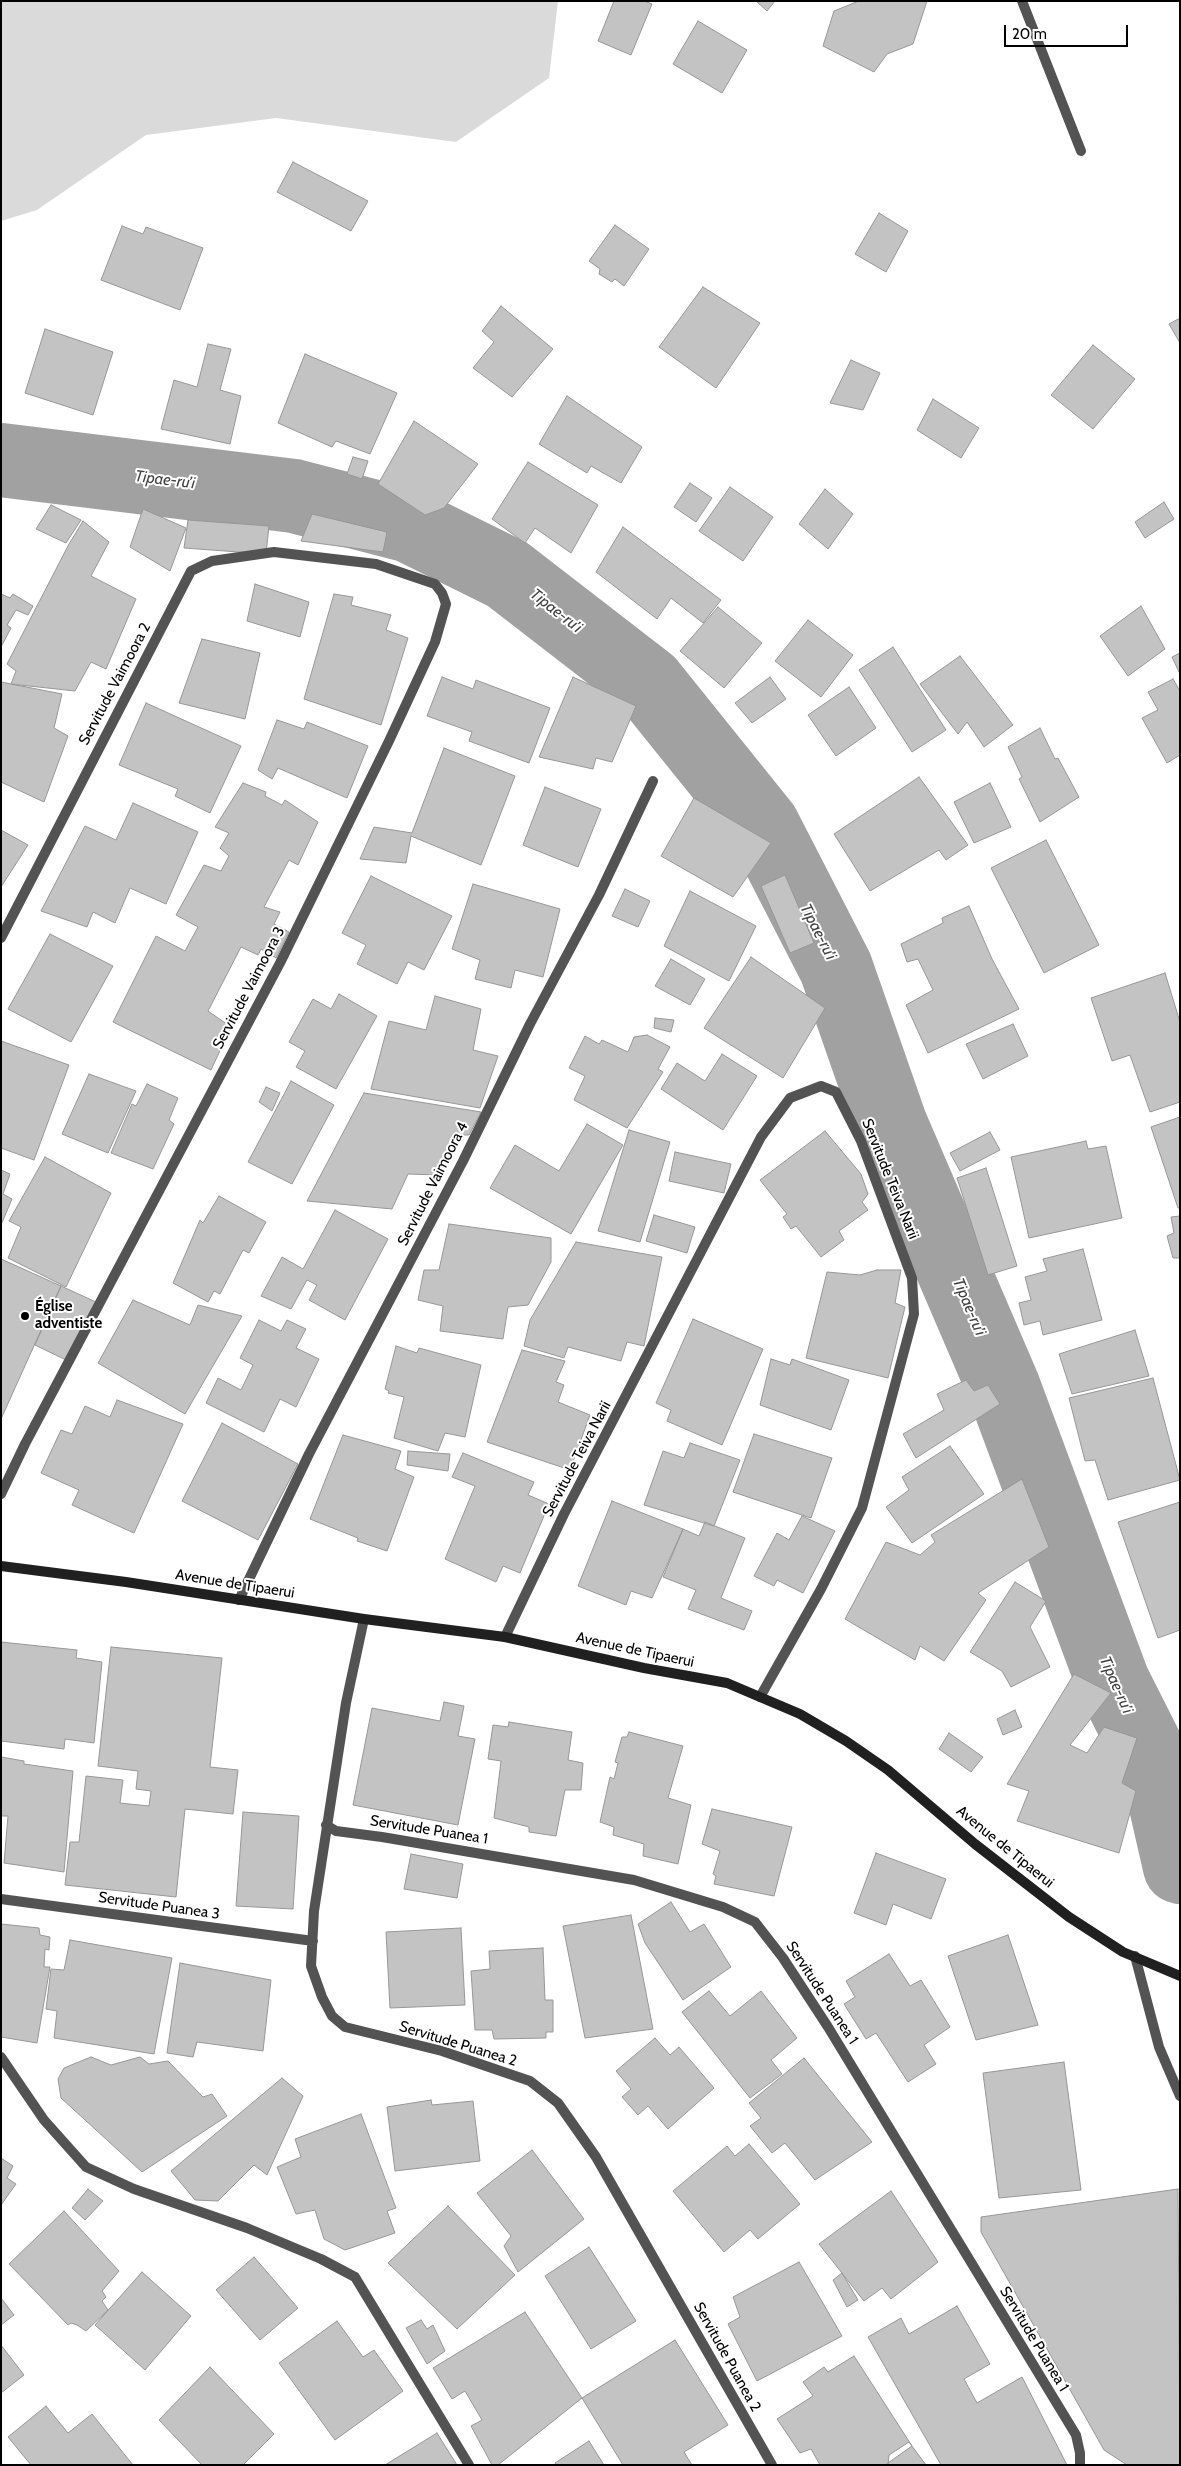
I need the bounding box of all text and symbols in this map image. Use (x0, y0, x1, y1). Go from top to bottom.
scale bar (1006, 15, 1130, 47)
text: 20 m (1012, 25, 1047, 43)
water label: Tipae-ru’i (134, 467, 196, 493)
water label: Tipae-ru’i (526, 585, 586, 637)
street label: Servitude Vaimoora 2 (75, 620, 155, 748)
water label: Tipae-ru’i (796, 901, 840, 963)
street label: Servitude Vaimoora 3 (209, 924, 289, 1052)
street label: Servitude Teiva Narii (858, 1116, 922, 1242)
street label: Servitude Vaimoora 4 (394, 1119, 472, 1249)
water label: Tipae-ru’i (948, 1275, 990, 1339)
place label: Église adventiste (35, 1298, 102, 1333)
marker: Église adventiste (19, 1310, 31, 1322)
street label: Servitude Teiva Narii (539, 1398, 615, 1520)
street label: Avenue de Tipaerui (174, 1566, 296, 1602)
street label: Avenue de Tipaerui (574, 1629, 696, 1671)
water label: Tipae-ru’i (1095, 1653, 1137, 1717)
street label: Avenue de Tipaerui (953, 1802, 1057, 1892)
street label: Servitude Puanea 1 (369, 1812, 489, 1848)
street label: Servitude Puanea 3 (97, 1889, 221, 1923)
street label: Servitude Puanea 1 (782, 1938, 862, 2048)
street label: Servitude Puanea 2 (397, 2018, 519, 2070)
street label: Servitude Puanea 1 (996, 2283, 1072, 2395)
street label: Servitude Puanea 2 (690, 2299, 764, 2415)

